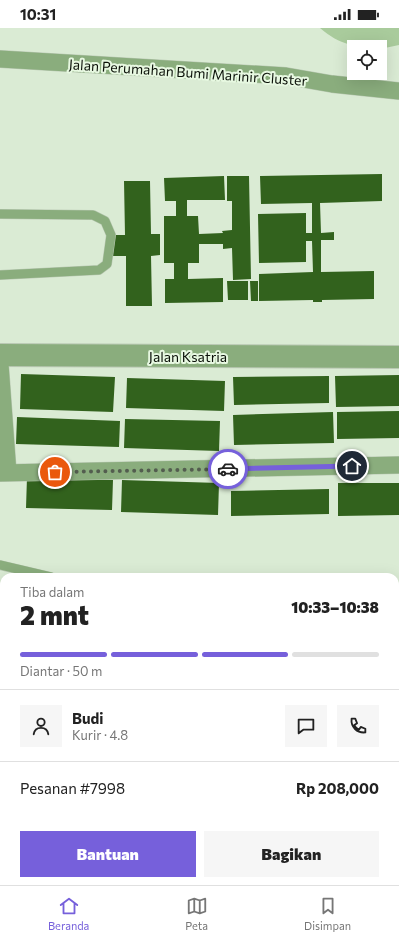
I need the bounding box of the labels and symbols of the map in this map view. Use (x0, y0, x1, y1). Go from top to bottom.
street label: Jalan Perumahan Bumi Marinir Cluster (68, 55, 308, 89)
street label: Jalan Ksatria (149, 348, 227, 365)
courier (208, 449, 248, 489)
pin (335, 449, 369, 483)
pin (38, 455, 72, 489)

